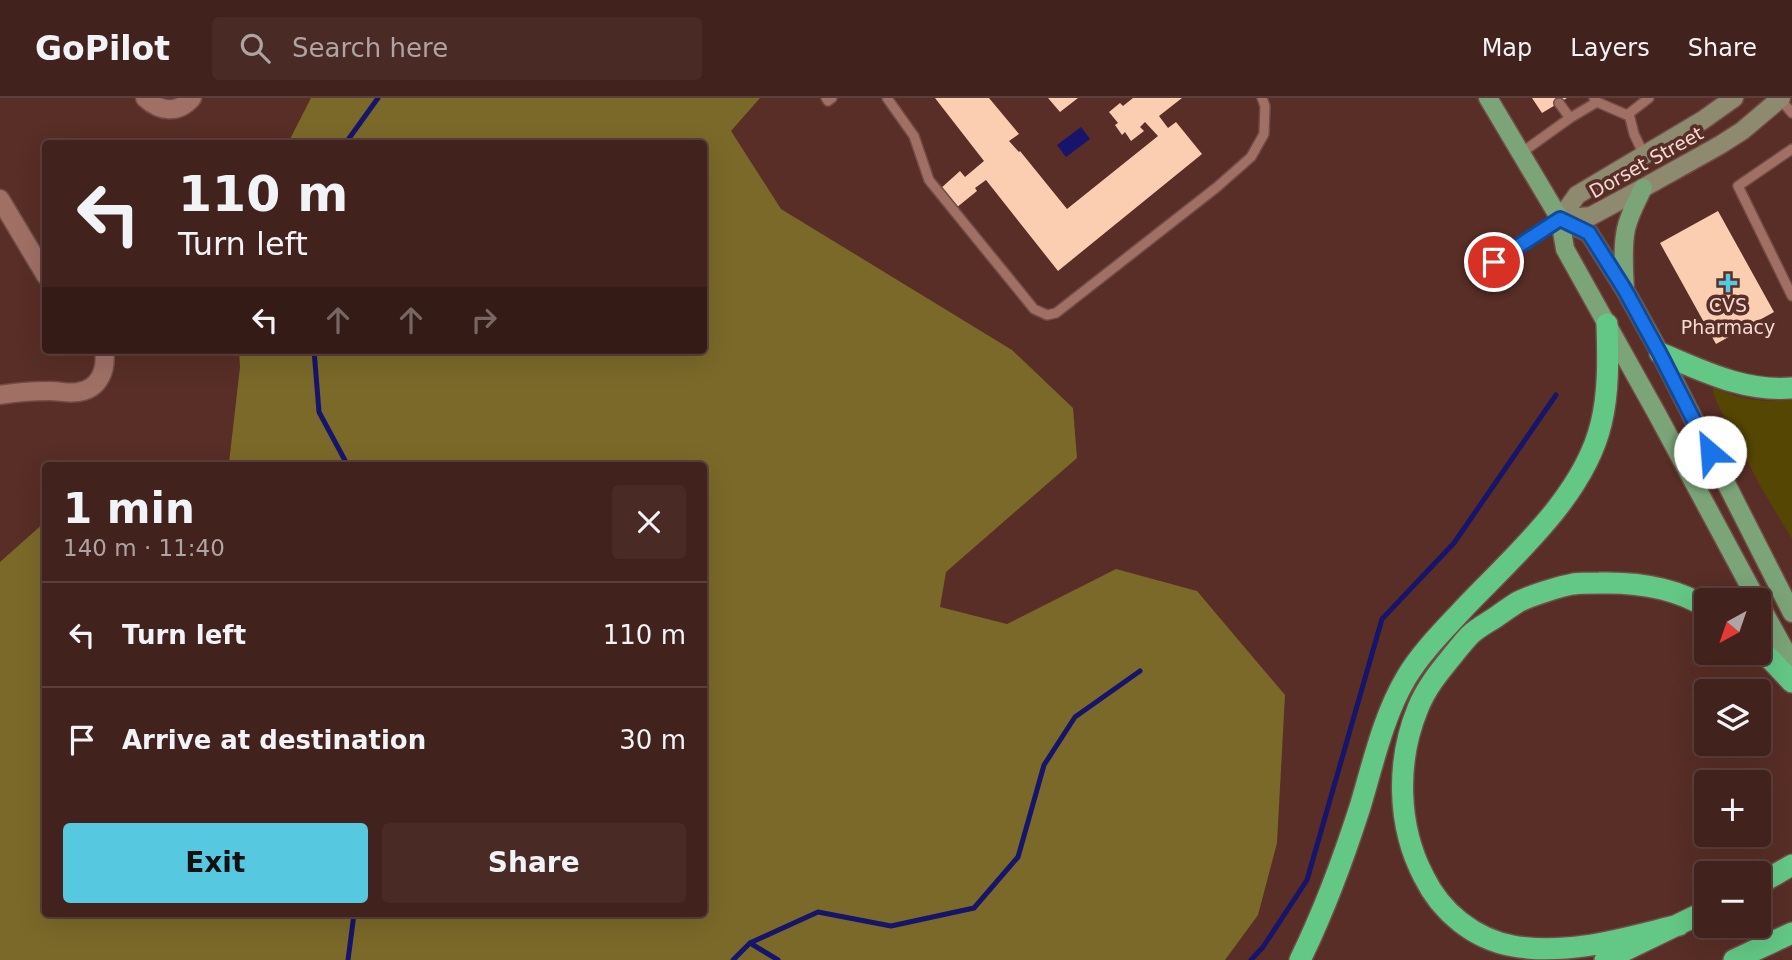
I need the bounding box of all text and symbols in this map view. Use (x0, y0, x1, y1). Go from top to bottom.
search box (212, 17, 702, 80)
text: GoPilot (35, 29, 170, 68)
icon: search (236, 29, 274, 67)
text: Search here (292, 33, 448, 63)
text: Map (1482, 34, 1532, 62)
text: Layers (1570, 34, 1650, 62)
text: Share (1688, 34, 1757, 62)
street label: Dorset Street (1585, 122, 1707, 202)
text: 110 m (178, 166, 348, 223)
icon: left (63, 168, 154, 259)
text: Turn left (178, 225, 308, 263)
pin (1464, 232, 1524, 292)
icon: arrive (1475, 243, 1513, 281)
marker: CVS Pharmacy (1720, 275, 1736, 291)
place label: CVS Pharmacy (1681, 294, 1775, 338)
icon: left (246, 301, 284, 339)
icon: ahead (319, 301, 357, 339)
icon: ahead (392, 301, 430, 339)
icon: right (465, 301, 503, 339)
position arrow (1673, 415, 1747, 489)
text: 1 min (63, 484, 195, 533)
button: close (612, 485, 686, 559)
text: 140 m · 11:40 (63, 535, 225, 561)
north arrow (1694, 588, 1771, 665)
map controls (1694, 588, 1771, 938)
icon: left (63, 616, 101, 654)
text: Turn left (122, 620, 246, 650)
text: 110 m (603, 620, 686, 650)
button: layers (1694, 679, 1771, 756)
icon: arrive (63, 721, 101, 759)
text: Arrive at destination (122, 725, 426, 755)
text: 30 m (619, 725, 686, 755)
button: + (1694, 770, 1771, 847)
button: Exit (63, 823, 368, 903)
button: Share (382, 823, 686, 903)
button: − (1694, 861, 1771, 938)

